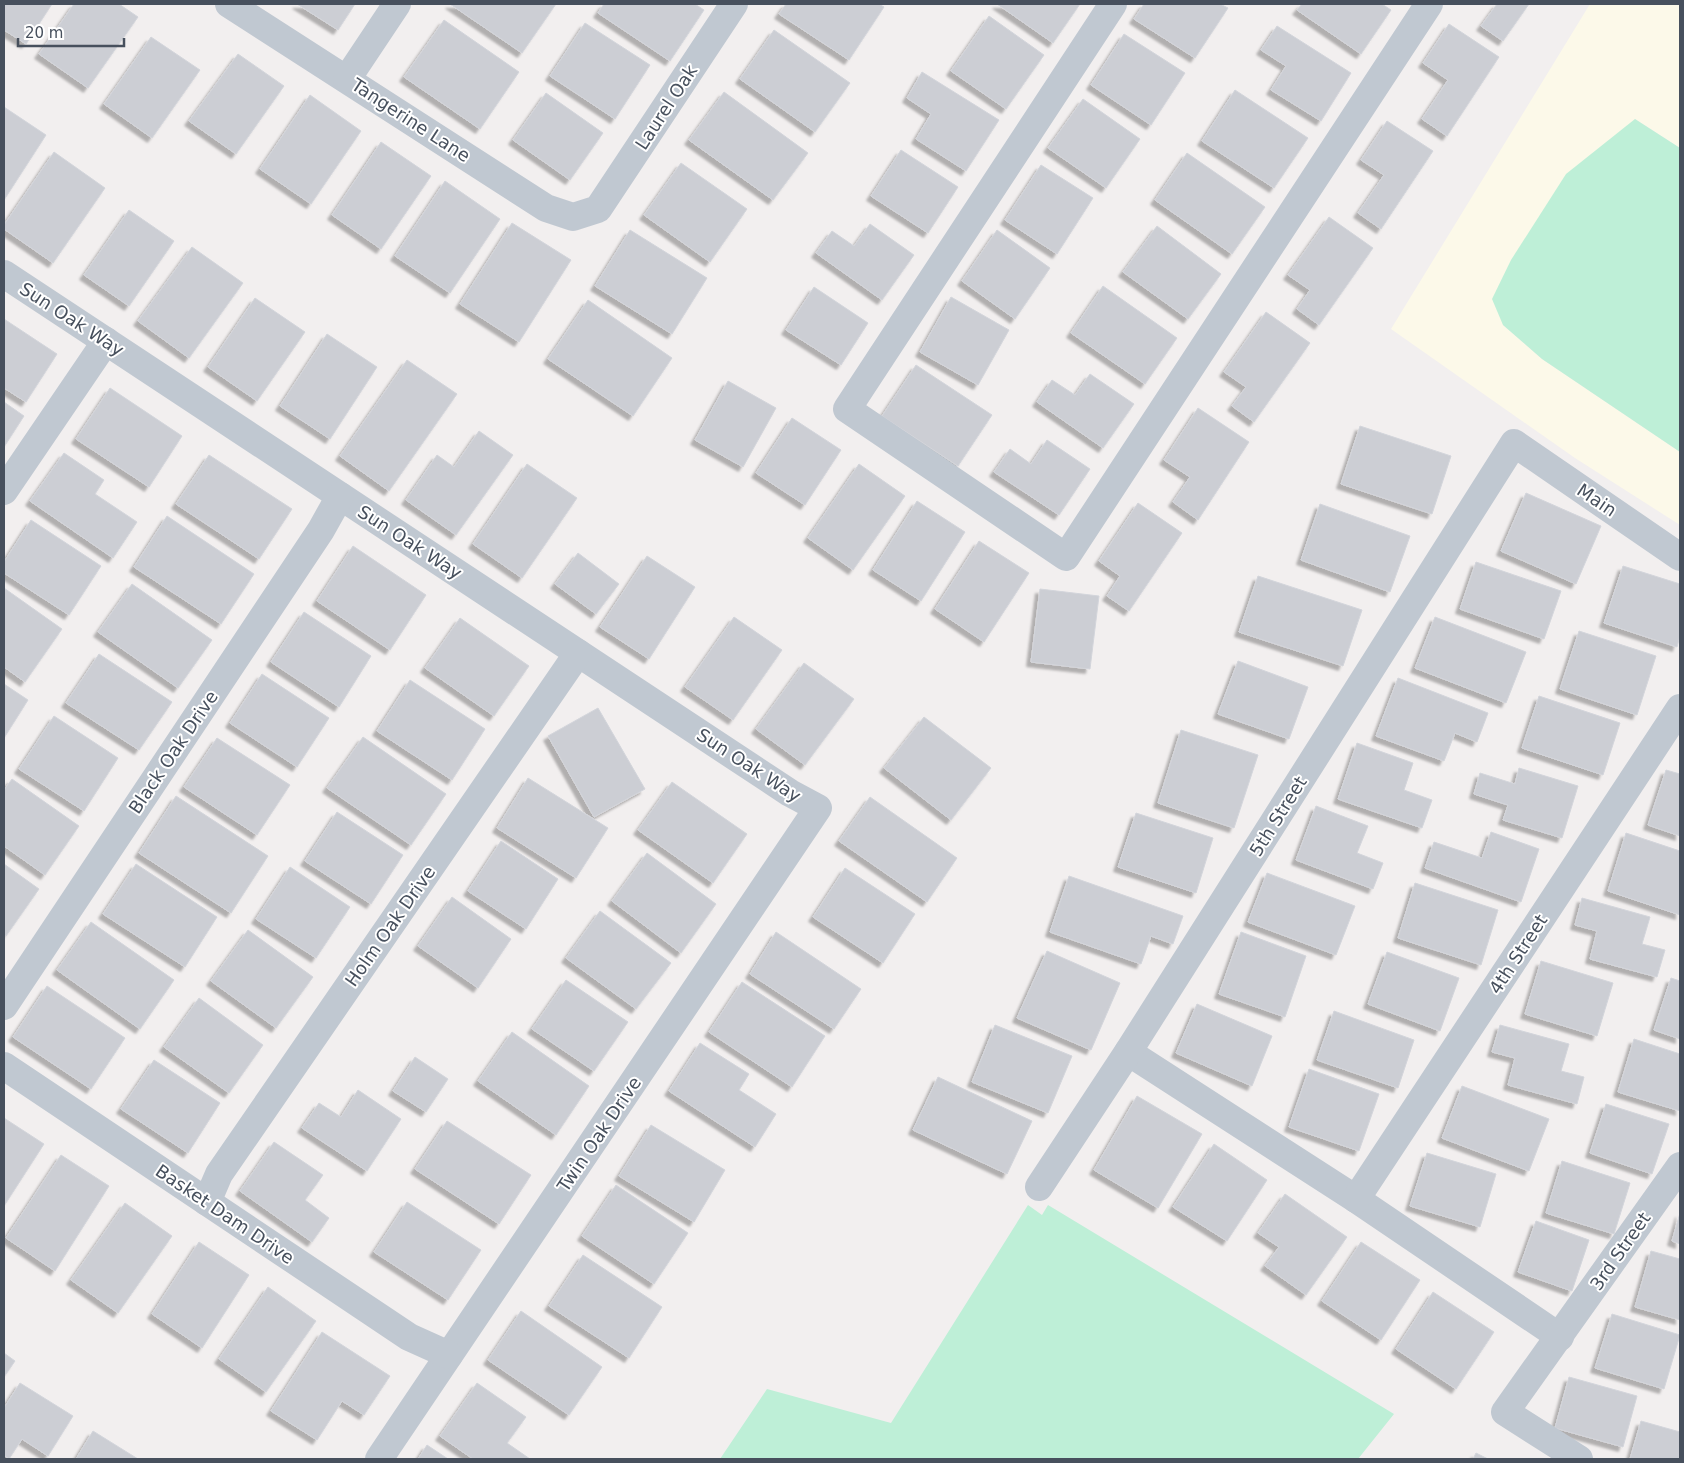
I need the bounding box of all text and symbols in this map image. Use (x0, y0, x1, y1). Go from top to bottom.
scale bar (18, 15, 124, 47)
text: 20 m (25, 24, 63, 42)
street label: Laurel Oak (631, 60, 702, 153)
street label: Tangerine Lane (347, 73, 474, 166)
street label: Sun Oak Way (16, 278, 128, 361)
street label: Main (1573, 479, 1621, 521)
street label: Sun Oak Way (354, 501, 466, 584)
street label: Black Oak Drive (124, 687, 222, 817)
street label: Sun Oak Way (693, 724, 805, 807)
street label: 5th Street (1245, 772, 1311, 860)
street label: Holm Oak Drive (341, 862, 439, 990)
street label: 4th Street (1485, 910, 1551, 998)
street label: Twin Oak Drive (552, 1072, 645, 1196)
street label: Basket Dam Drive (152, 1160, 298, 1268)
street label: 3rd Street (1585, 1208, 1655, 1294)

